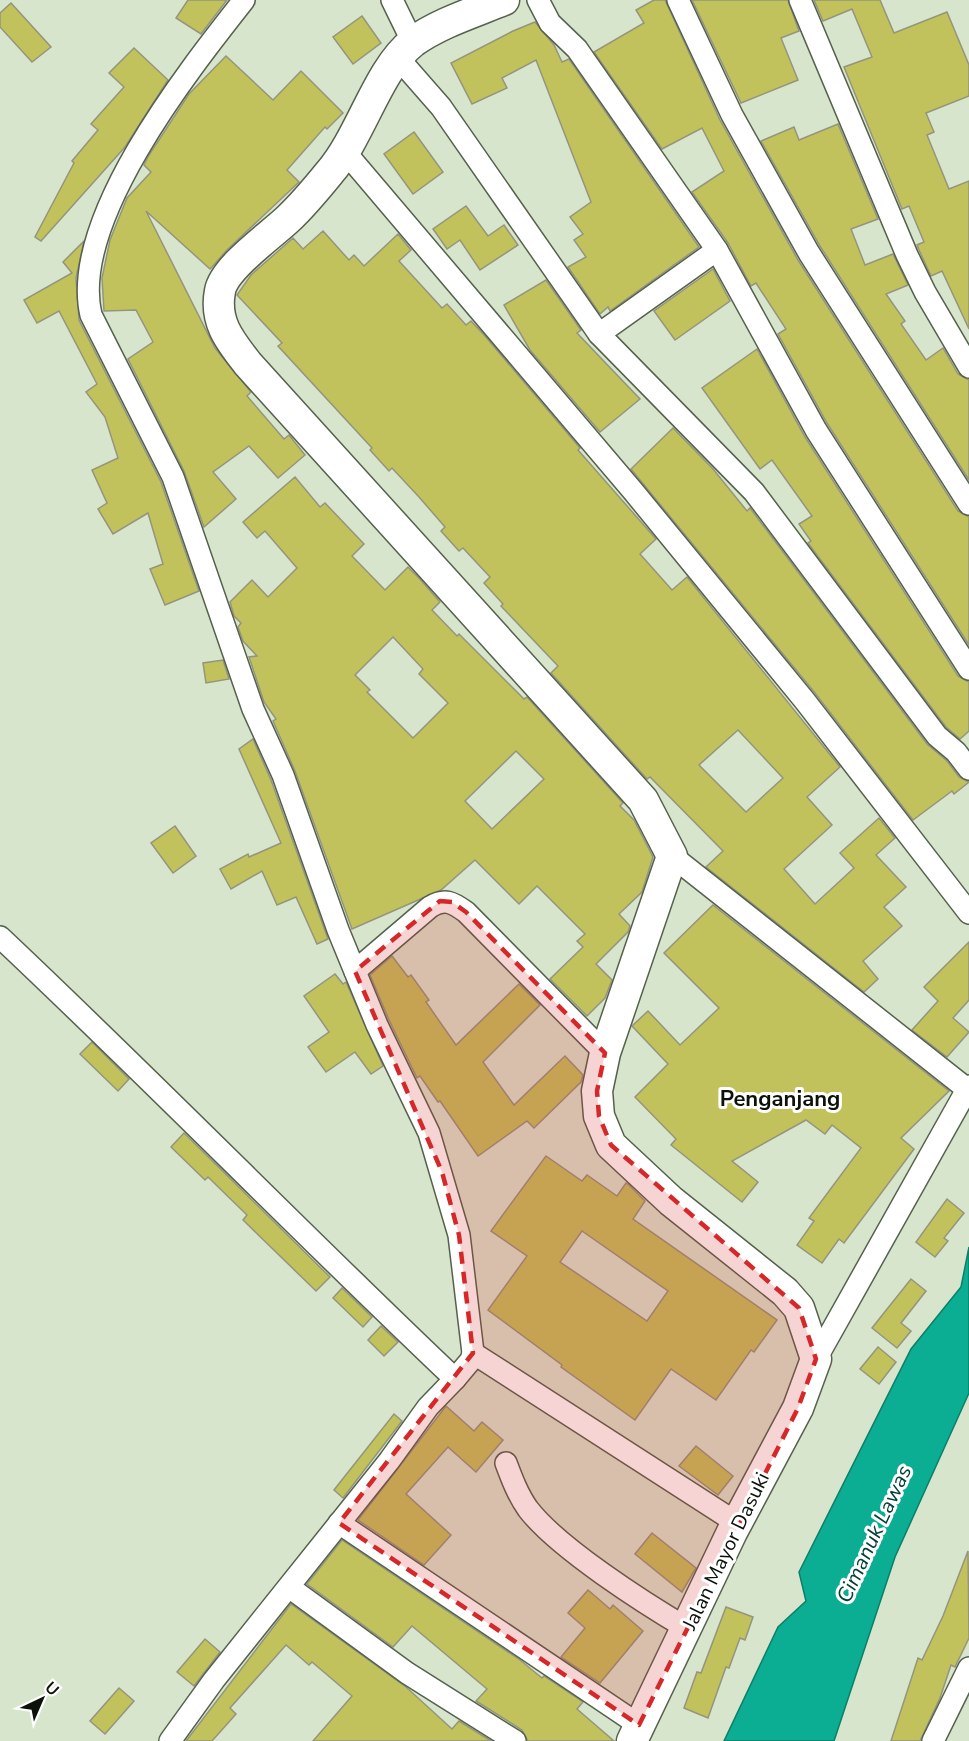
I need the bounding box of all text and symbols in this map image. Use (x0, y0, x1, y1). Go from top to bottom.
district label: Penganjang (720, 1084, 840, 1114)
water label: Cimanuk Lawas (830, 1461, 918, 1607)
street label: Jalan Mayor Dasuki (676, 1468, 776, 1635)
north arrow (12, 1669, 72, 1729)
text: U (40, 1677, 64, 1701)

